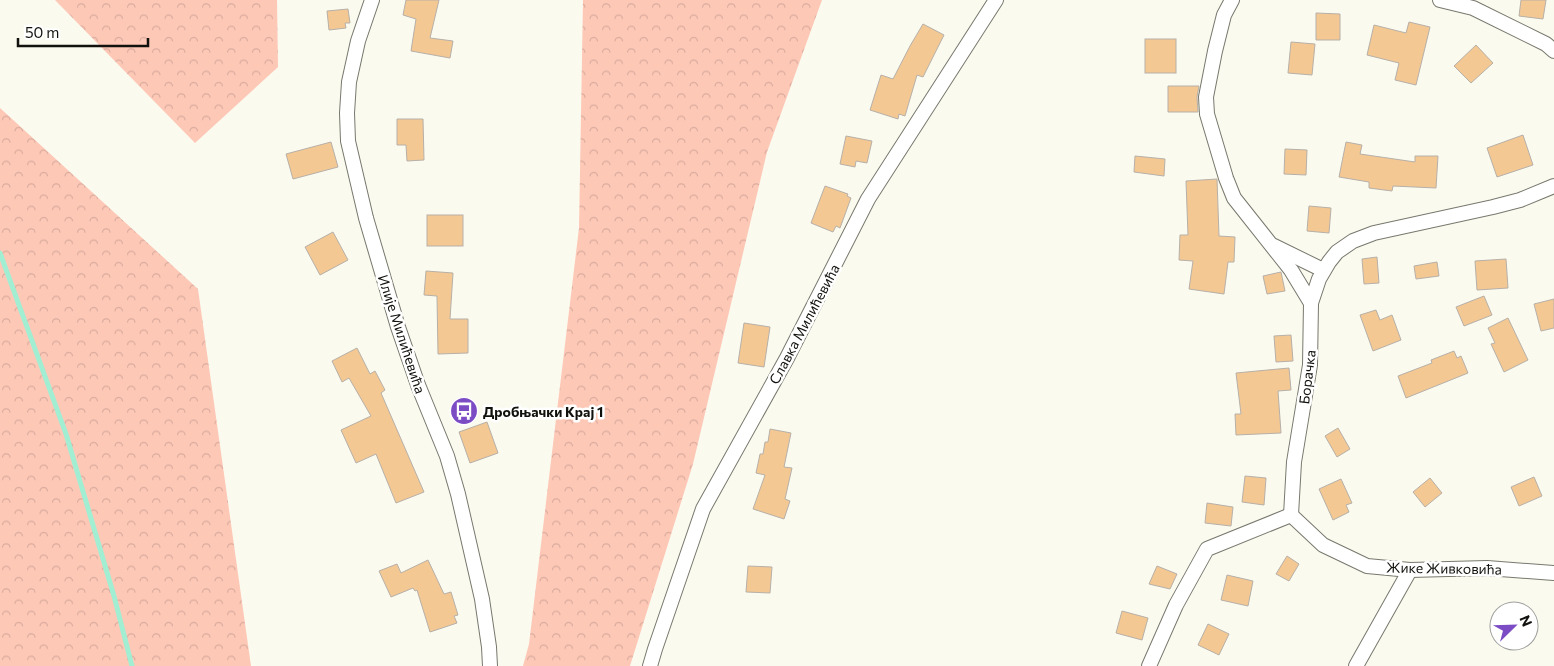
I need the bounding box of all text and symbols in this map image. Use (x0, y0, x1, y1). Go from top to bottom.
scale bar (18, 15, 148, 47)
text: 50 m (25, 23, 59, 41)
street label: Славка Милићевића (765, 261, 843, 387)
street label: Илије Милићевића (375, 272, 429, 396)
street label: Борачка (1295, 349, 1319, 405)
bus stop icon: Дробњачки Крај 1 (449, 396, 479, 426)
place label: Дробњачки Крај 1 (483, 403, 603, 420)
street label: Жике Живковића (1386, 558, 1502, 578)
north arrow (1489, 601, 1539, 651)
text: N (1517, 613, 1536, 629)

